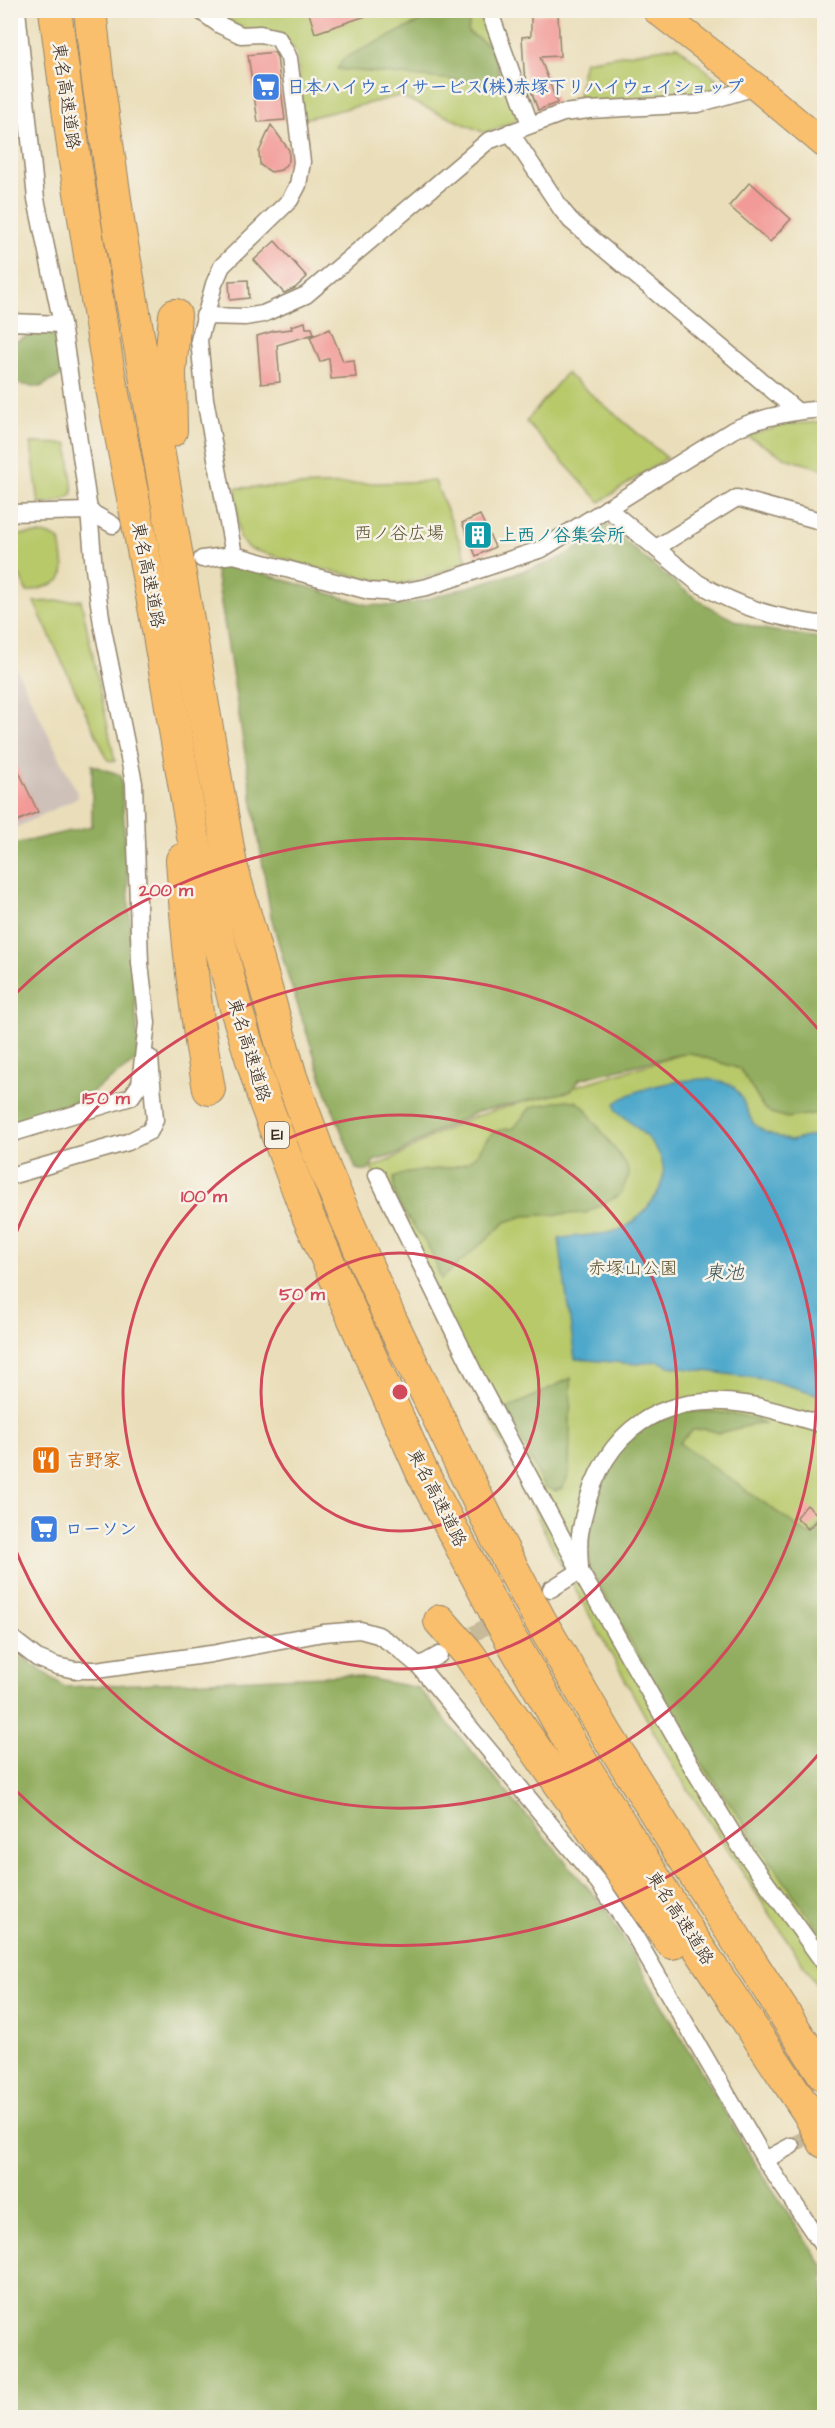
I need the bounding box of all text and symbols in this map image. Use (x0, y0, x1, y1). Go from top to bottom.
street label: 東名高速道路 (46, 41, 86, 151)
supermarket icon: 日本ハイウェイサービス(株)赤塚下リハイウェイショップ (250, 71, 282, 103)
place label: 日本ハイウェイサービス(株)赤塚下リハイウェイショップ (287, 75, 744, 100)
building icon: 上西ノ谷集会所 (462, 519, 494, 551)
street label: 東名高速道路 (125, 520, 171, 630)
park label: 西ノ谷広場 (354, 521, 444, 546)
place label: 上西ノ谷集会所 (499, 523, 625, 548)
text: 200 m (138, 878, 194, 903)
street label: 東名高速道路 (221, 995, 277, 1105)
text: 150 m (82, 1086, 131, 1111)
road number: E1 (265, 1122, 289, 1148)
text: 100 m (181, 1184, 228, 1209)
park label: 赤塚山公園 (588, 1256, 678, 1281)
water label: 東池 (704, 1259, 745, 1287)
text: 50 m (279, 1282, 326, 1307)
centre of rings (390, 1382, 410, 1402)
restaurant icon: 吉野家 (30, 1444, 62, 1476)
street label: 東名高速道路 (401, 1444, 473, 1552)
place label: 吉野家 (67, 1448, 121, 1473)
supermarket icon: ローソン (28, 1513, 60, 1545)
place label: ローソン (65, 1517, 137, 1542)
street label: 東名高速道路 (640, 1866, 720, 1970)

